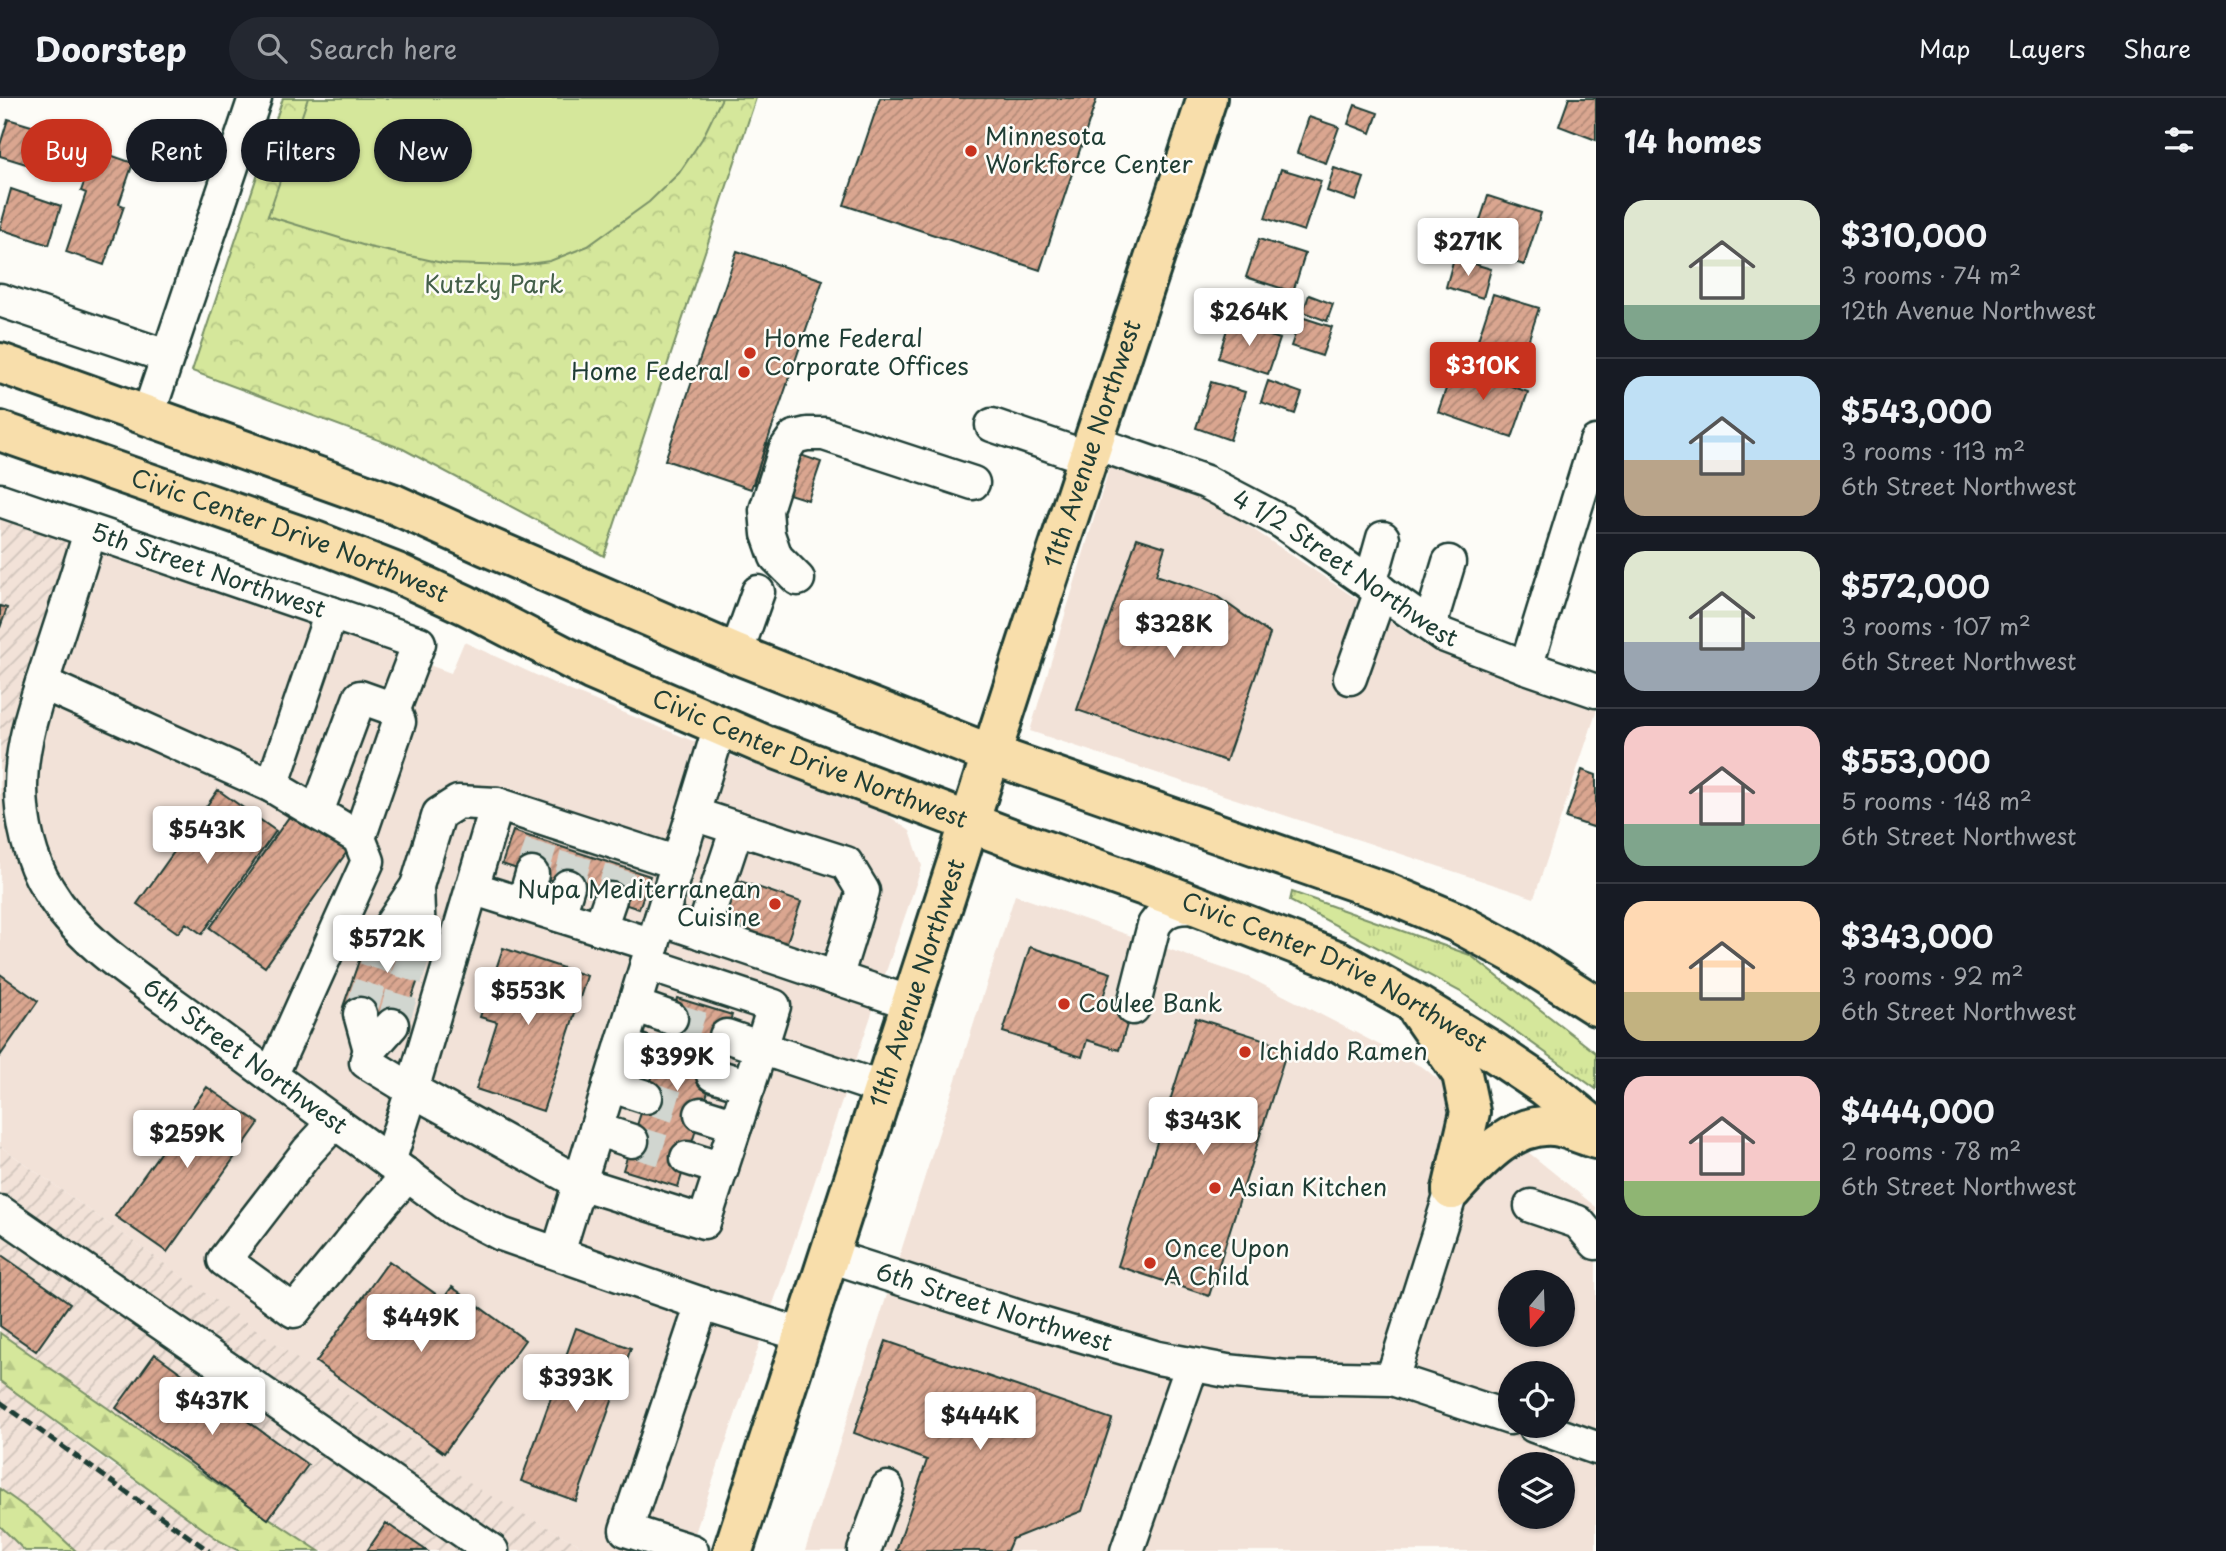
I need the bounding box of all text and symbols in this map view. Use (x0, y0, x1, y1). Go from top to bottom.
search box (229, 17, 719, 80)
text: Doorstep (35, 23, 187, 73)
icon: search (253, 29, 291, 67)
text: Search here (309, 29, 457, 68)
text: Map (1919, 30, 1970, 66)
text: Layers (2008, 30, 2085, 66)
text: Share (2123, 30, 2191, 66)
place label: Minnesota Workforce Center (985, 117, 1193, 181)
text: 14 homes (1624, 118, 1762, 163)
chip: Buy (21, 119, 112, 182)
chip: Rent (126, 119, 227, 182)
chip: Filters (241, 119, 360, 182)
chip: New (374, 119, 472, 182)
icon: filters (2160, 121, 2198, 159)
marker: Minnesota Workforce Center (963, 143, 979, 159)
text: $310,000 (1841, 212, 1987, 257)
pin: $271K (1419, 218, 1517, 278)
text: $271K (1434, 223, 1502, 258)
icon: home (1680, 228, 1764, 312)
text: 3 rooms · 74 m² (1841, 257, 2021, 292)
park label: Kutzky Park (424, 265, 564, 301)
pin: $264K (1200, 288, 1298, 348)
text: 12th Avenue Northwest (1841, 292, 2096, 327)
text: $264K (1210, 293, 1288, 328)
street label: 11th Avenue Northwest (1033, 315, 1149, 572)
place label: Home Federal Corporate Offices (764, 319, 969, 383)
pin: $310K (1434, 342, 1532, 402)
marker: Home Federal Corporate Offices (742, 345, 758, 361)
text: $310K (1446, 347, 1520, 382)
place label: Home Federal (571, 352, 730, 388)
marker: Home Federal (736, 364, 752, 380)
text: $543,000 (1841, 388, 1992, 433)
icon: home (1680, 404, 1764, 488)
text: 3 rooms · 113 m² (1841, 433, 2025, 468)
street label: Civic Center Drive Northwest (127, 458, 455, 610)
text: 6th Street Northwest (1841, 468, 2076, 503)
street label: 4 1/2 Street Northwest (1227, 479, 1463, 655)
street label: 5th Street Northwest (87, 513, 331, 626)
text: $572,000 (1841, 563, 1990, 608)
icon: home (1680, 579, 1764, 663)
pin: $328K (1125, 601, 1223, 660)
text: $328K (1135, 605, 1213, 640)
text: 3 rooms · 107 m² (1841, 608, 2031, 643)
text: 6th Street Northwest (1841, 643, 2076, 678)
street label: Civic Center Drive Northwest (647, 679, 973, 836)
text: $553,000 (1841, 738, 1990, 783)
icon: home (1680, 754, 1764, 838)
text: 5 rooms · 148 m² (1841, 783, 2032, 818)
pin: $543K (158, 806, 256, 866)
text: $543K (169, 811, 245, 846)
text: 6th Street Northwest (1841, 818, 2076, 853)
street label: 11th Avenue Northwest (858, 854, 973, 1112)
place label: Nupa Mediterranean Cuisine (517, 870, 761, 934)
street label: Civic Center Drive Northwest (1177, 881, 1495, 1060)
marker: Nupa Mediterranean Cuisine (767, 896, 783, 912)
text: $343,000 (1841, 913, 1993, 958)
pin: $572K (338, 916, 436, 975)
text: $572K (349, 920, 425, 955)
icon: home (1680, 929, 1764, 1013)
text: 3 rooms · 92 m² (1841, 958, 2024, 993)
street label: 6th Street Northwest (136, 968, 356, 1142)
pin: $553K (479, 968, 577, 1027)
text: $553K (491, 972, 565, 1007)
place label: Coulee Bank (1078, 984, 1222, 1020)
text: 6th Street Northwest (1841, 993, 2076, 1028)
marker: Coulee Bank (1056, 996, 1072, 1012)
place label: Ichiddo Ramen (1259, 1032, 1428, 1068)
pin: $399K (628, 1034, 726, 1093)
text: $399K (640, 1038, 714, 1073)
marker: Ichiddo Ramen (1237, 1044, 1253, 1060)
text: $444,000 (1841, 1088, 1995, 1133)
pin: $343K (1154, 1098, 1252, 1157)
text: $343K (1165, 1102, 1241, 1137)
icon: home (1680, 1104, 1764, 1188)
pin: $259K (138, 1110, 236, 1170)
text: $259K (149, 1115, 225, 1150)
text: 2 rooms · 78 m² (1841, 1133, 2021, 1168)
place label: Asian Kitchen (1229, 1168, 1387, 1204)
text: 6th Street Northwest (1841, 1168, 2076, 1203)
marker: Asian Kitchen (1207, 1180, 1223, 1196)
place label: Once Upon A Child (1164, 1229, 1290, 1293)
street label: 6th Street Northwest (872, 1252, 1117, 1360)
marker: Once Upon A Child (1142, 1255, 1158, 1271)
north arrow (1498, 1270, 1575, 1348)
map controls (1498, 1270, 1575, 1529)
pin: $449K (372, 1294, 470, 1354)
text: $449K (383, 1299, 459, 1334)
pin: $393K (527, 1354, 625, 1414)
text: $393K (539, 1359, 613, 1394)
button: locate (1498, 1361, 1575, 1438)
pin: $437K (163, 1378, 261, 1437)
text: $437K (175, 1382, 249, 1417)
pin: $444K (931, 1392, 1029, 1452)
text: $444K (941, 1397, 1019, 1432)
button: layers (1498, 1452, 1575, 1529)

